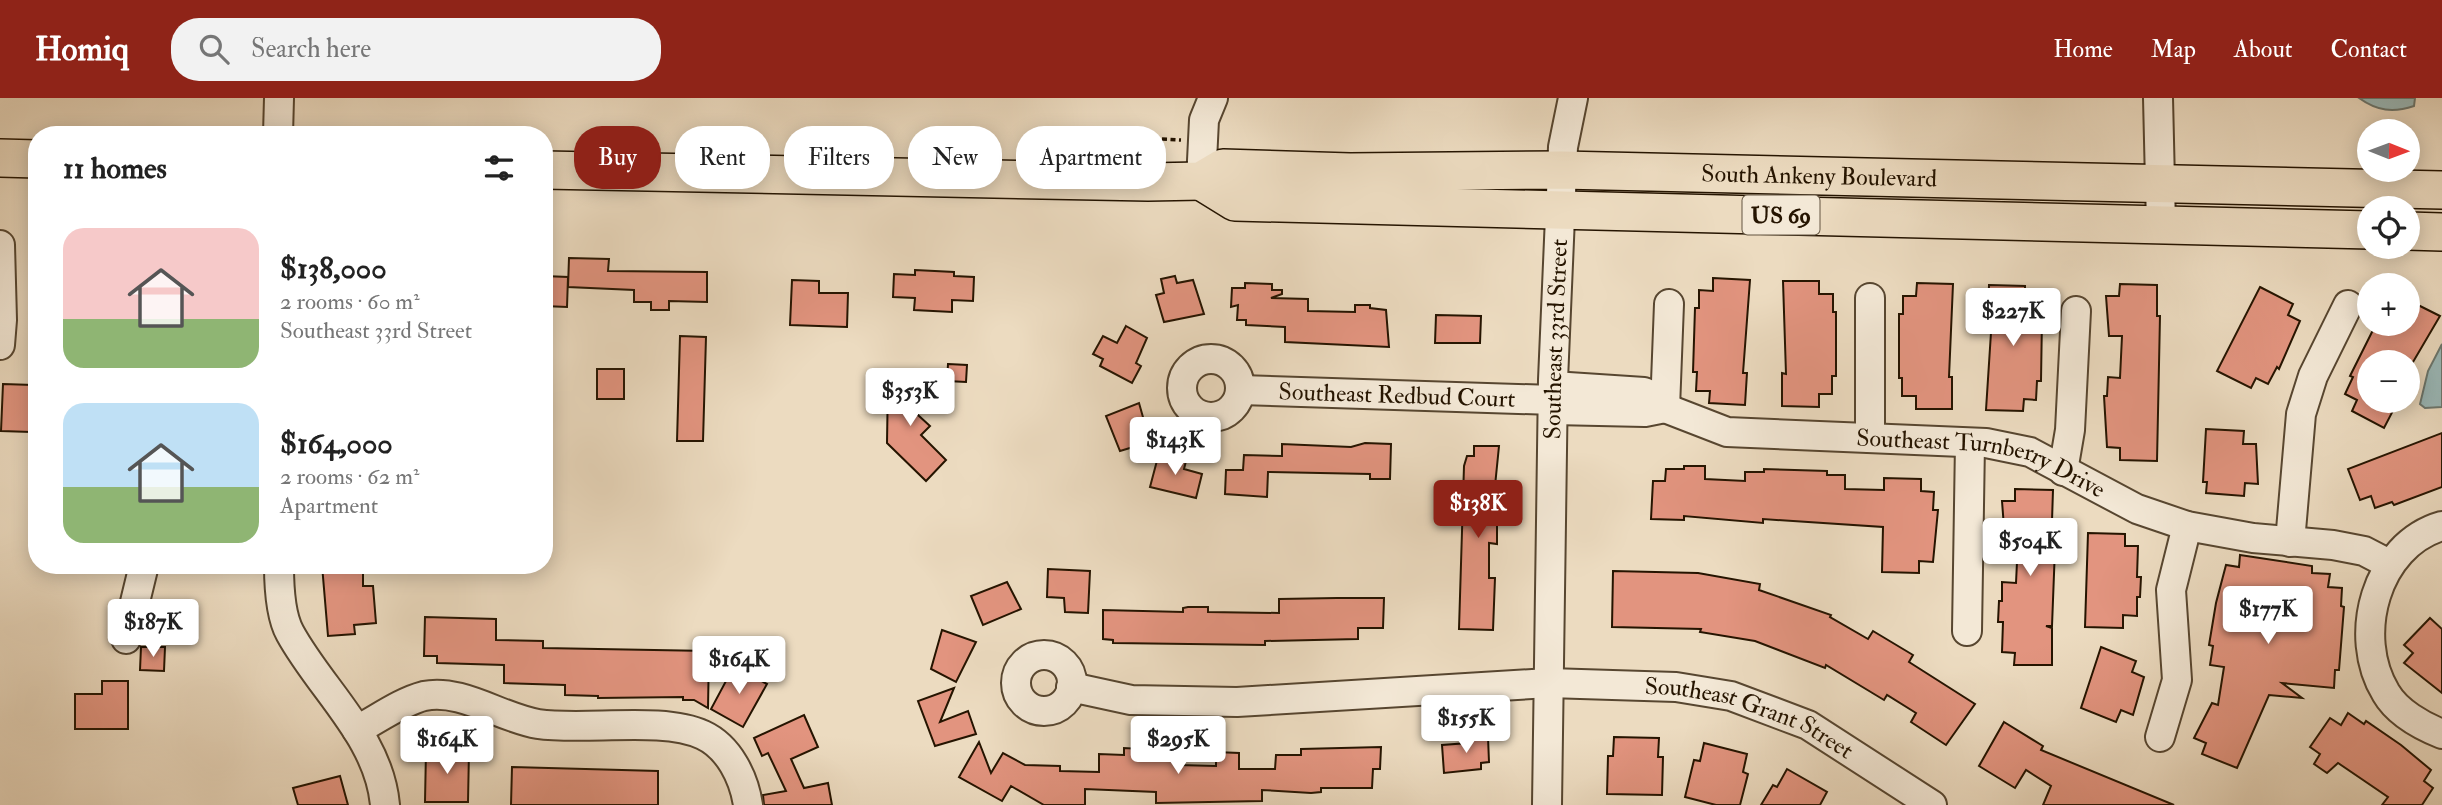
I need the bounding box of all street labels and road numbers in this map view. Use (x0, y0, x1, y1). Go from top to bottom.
street label: South Ankeny Boulevard (1701, 158, 1938, 195)
road number: US 69 (1742, 196, 1820, 234)
street label: Southeast 33rd Street (1537, 238, 1575, 440)
street label: Southeast Redbud Court (1278, 376, 1516, 415)
street label: Southeast Turnberry Drive (1856, 423, 2110, 505)
street label: Southeast Grant Street (1644, 671, 1859, 766)

